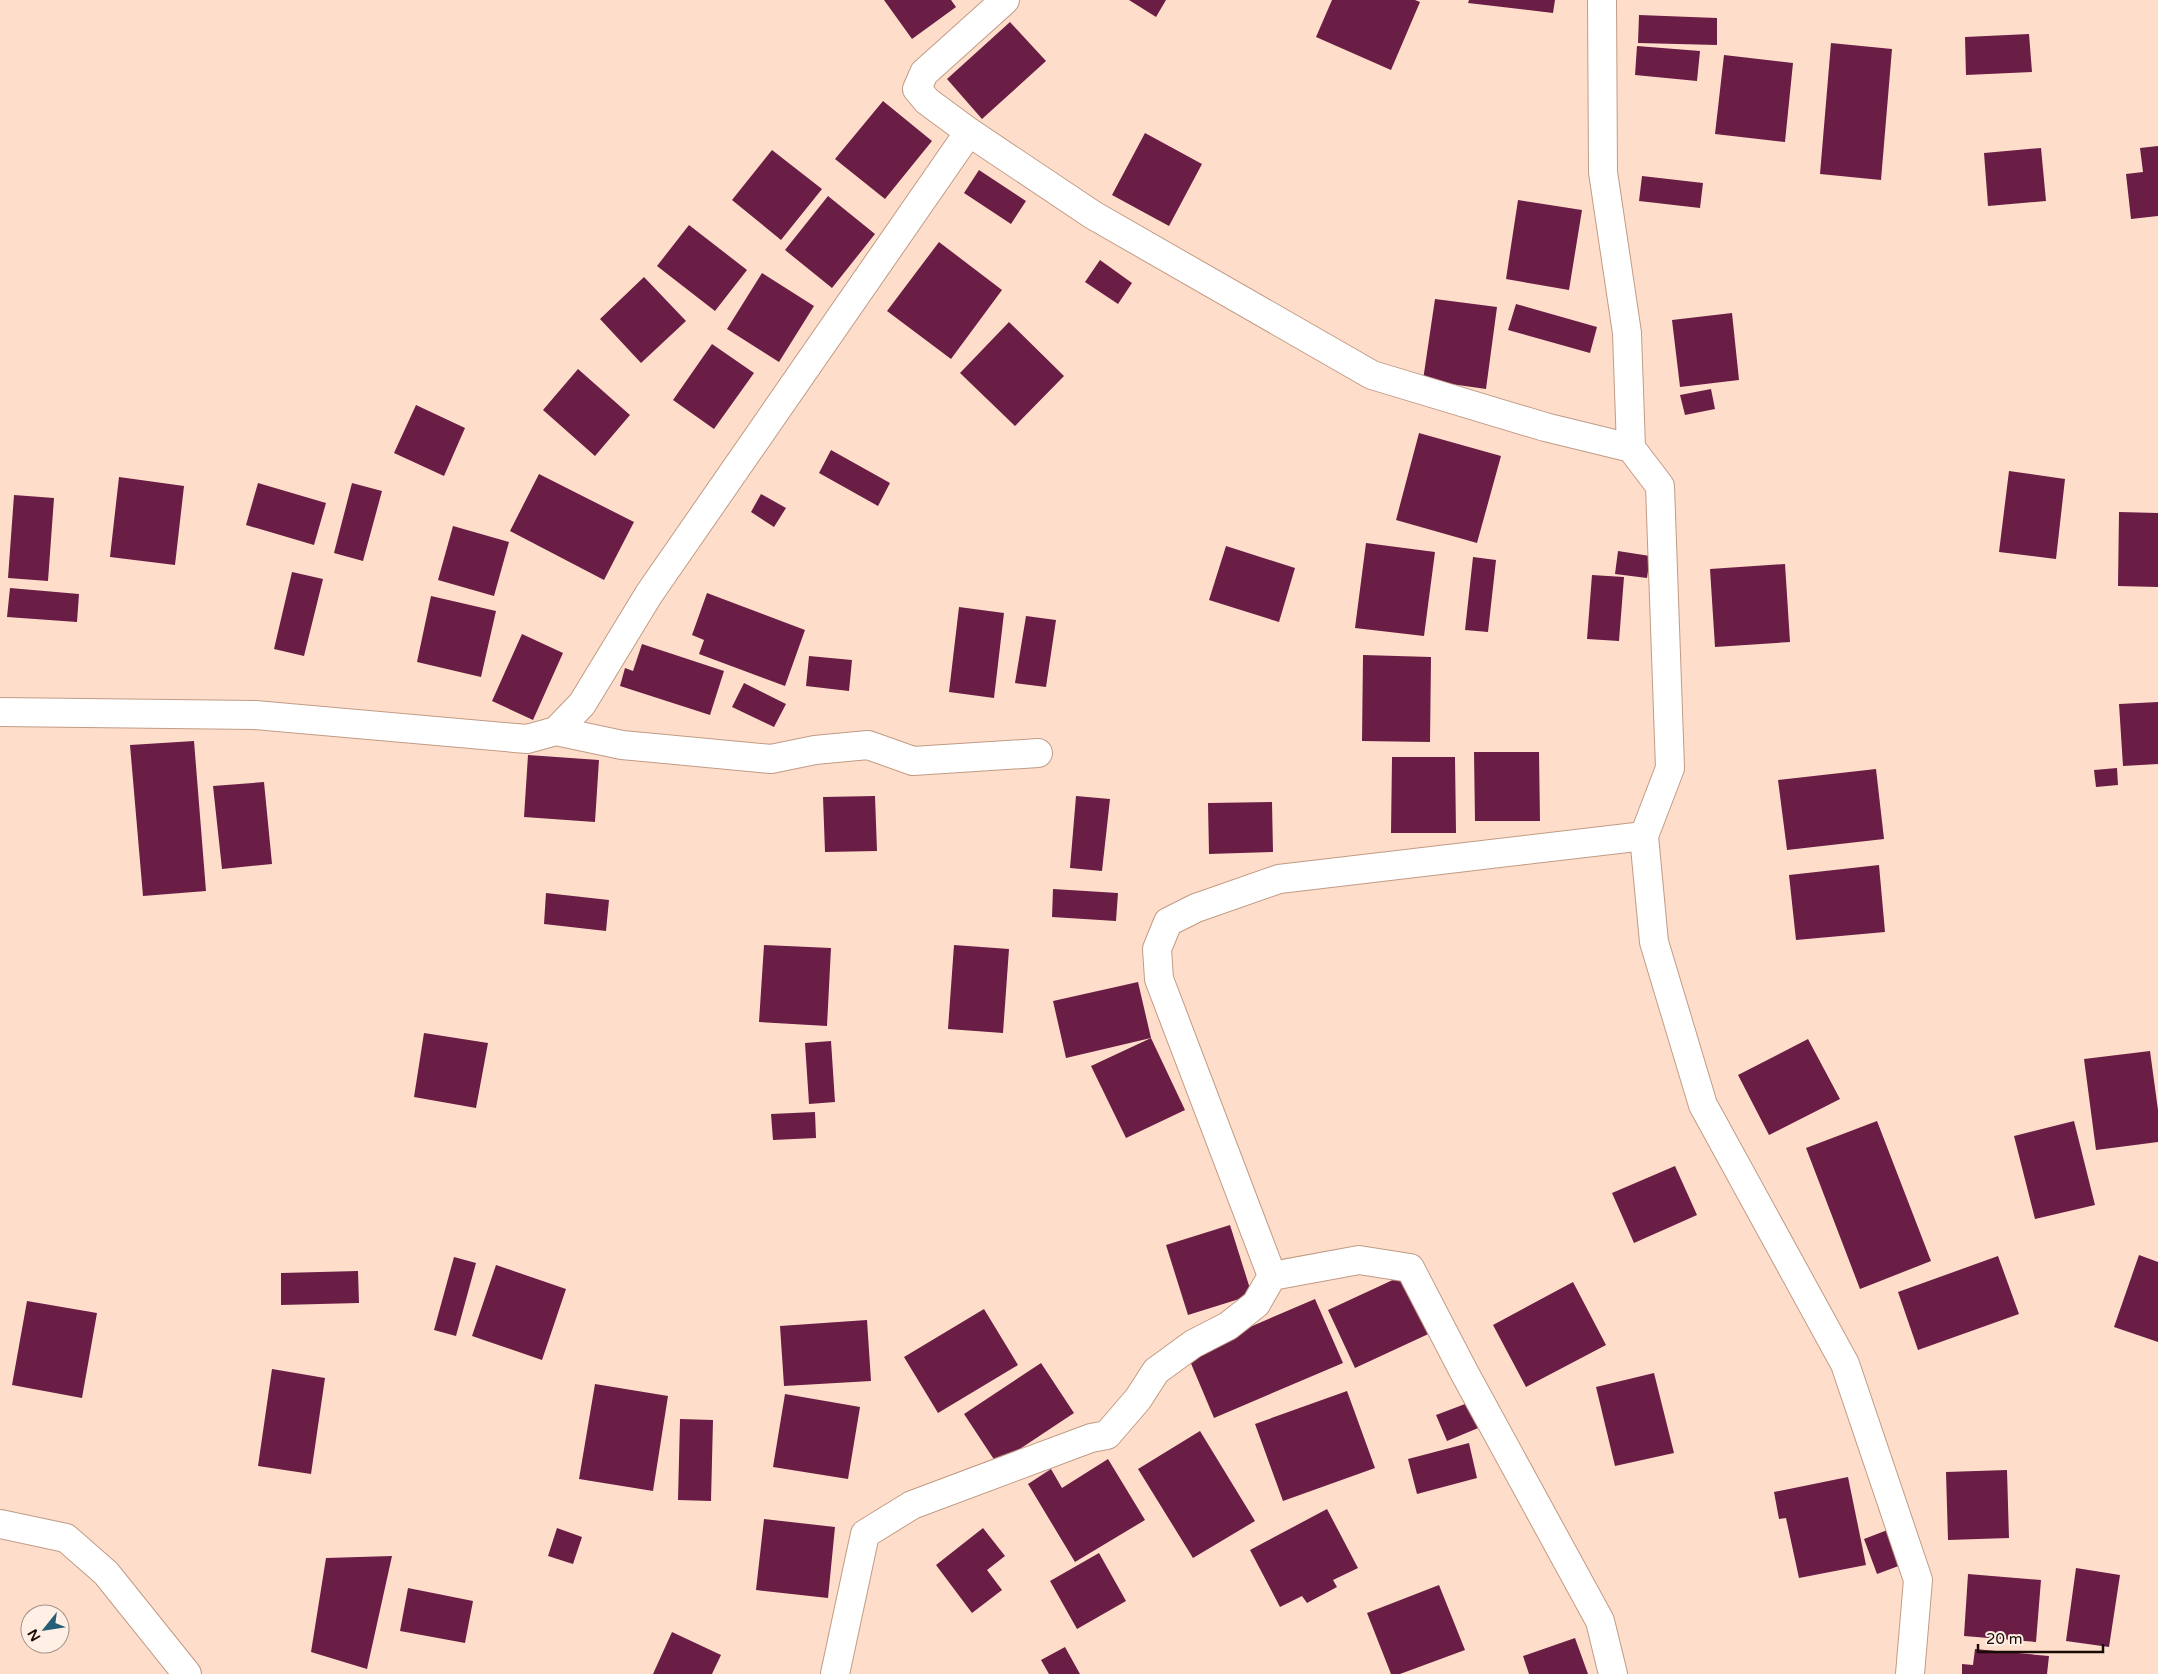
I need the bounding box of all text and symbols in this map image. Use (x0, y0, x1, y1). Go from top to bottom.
north arrow (20, 1604, 70, 1654)
scale bar (1978, 1622, 2103, 1654)
text: N (24, 1626, 44, 1644)
text: 20 m (1986, 1630, 2023, 1648)

